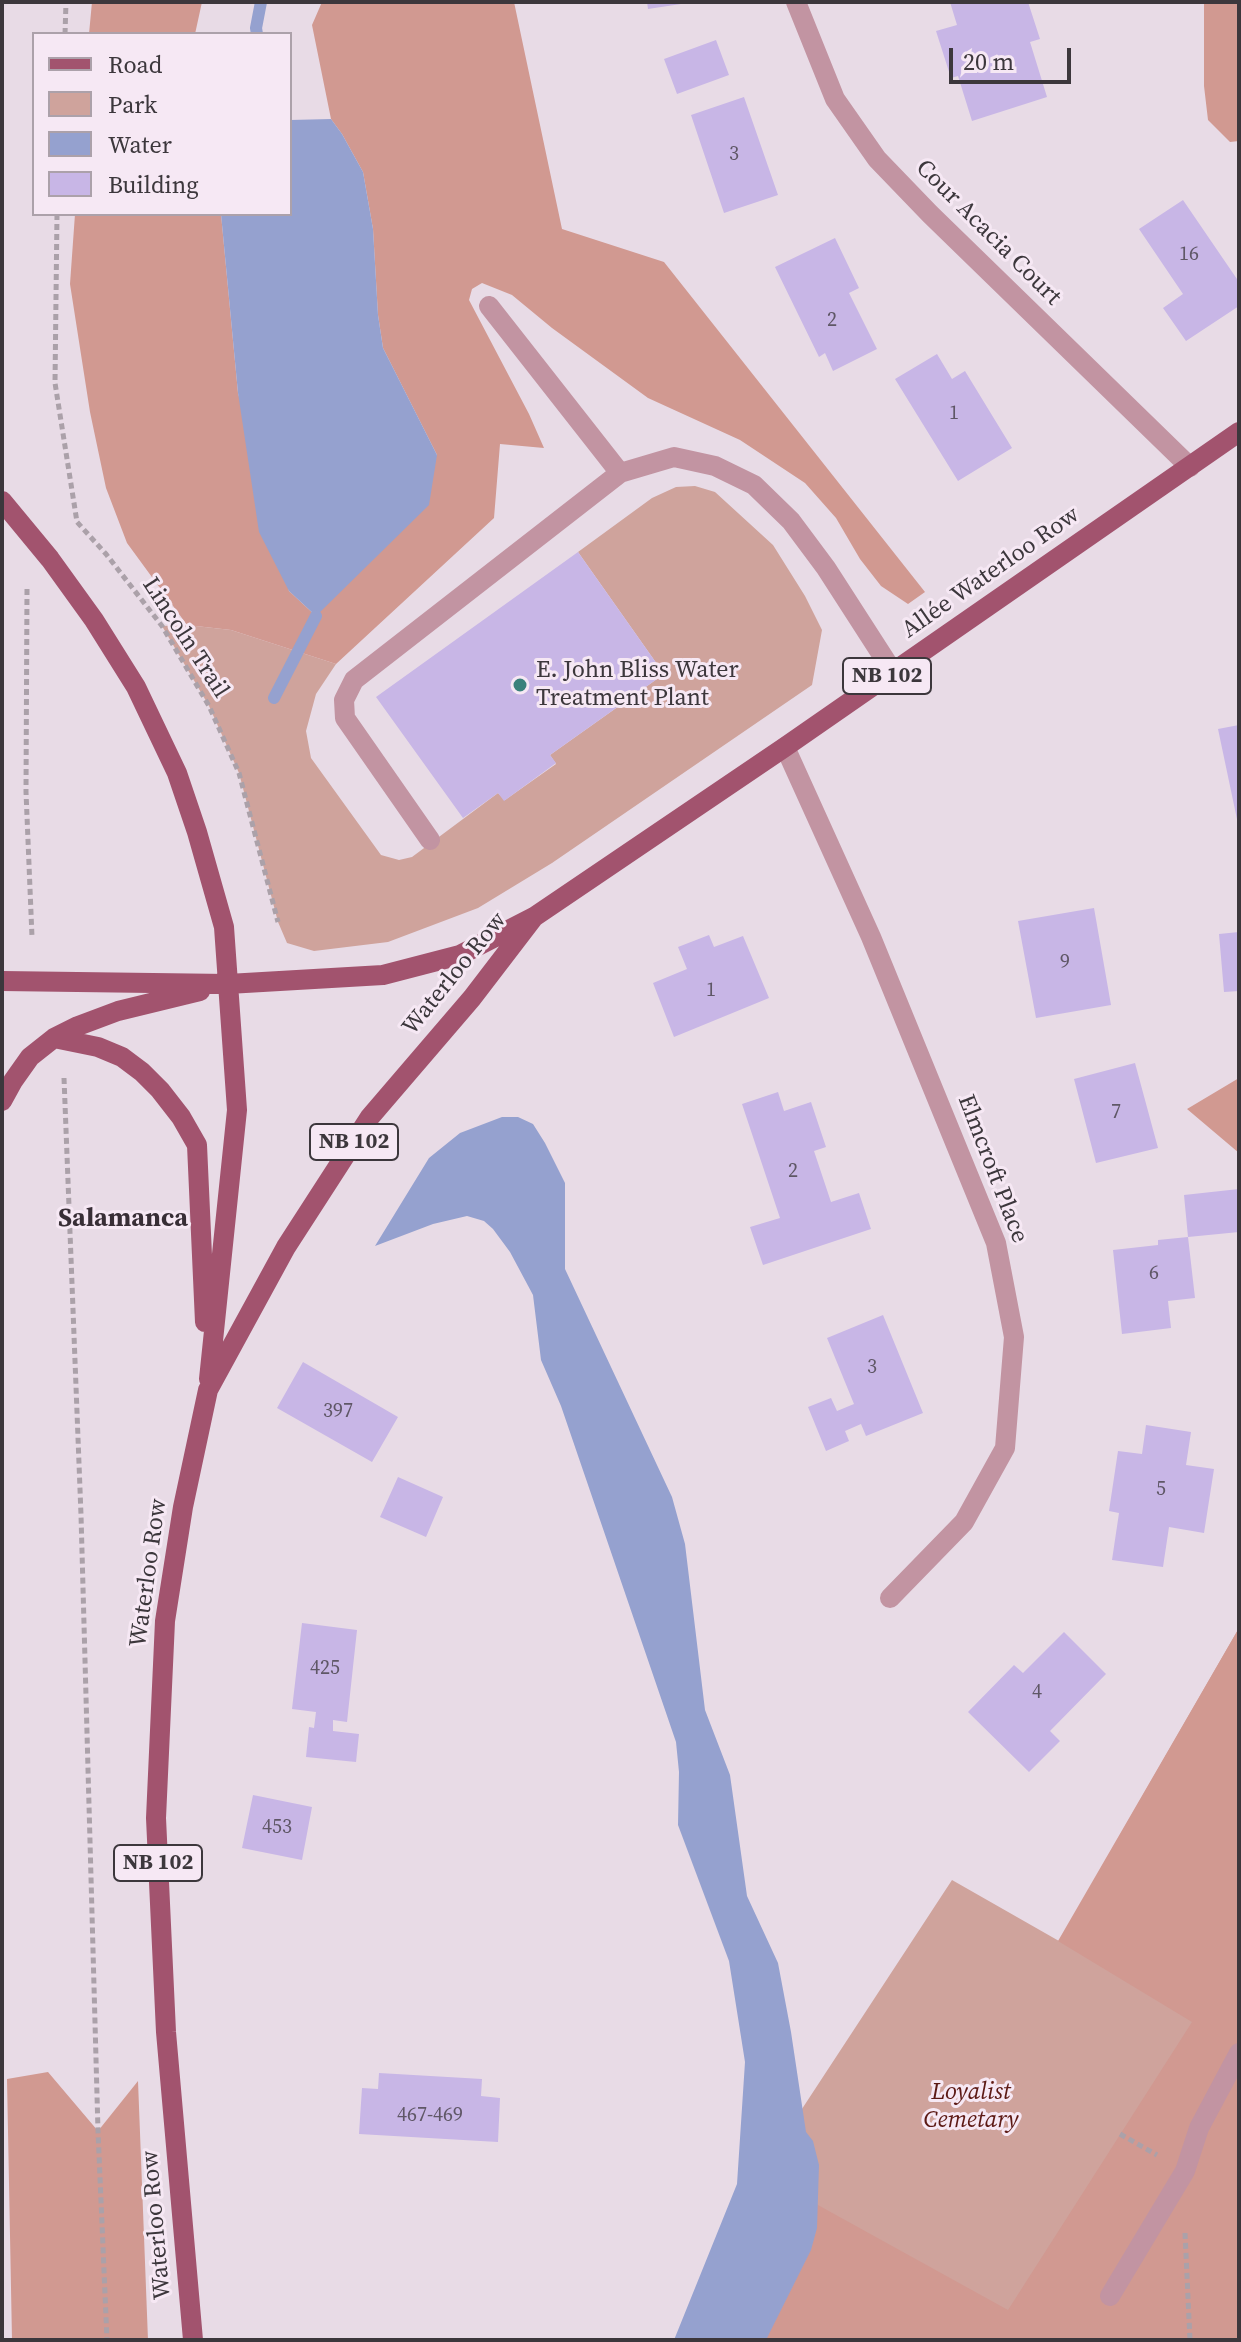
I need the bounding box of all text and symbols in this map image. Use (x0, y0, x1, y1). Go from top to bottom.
legend (32, 32, 292, 216)
scale bar (953, 32, 1075, 82)
text: 20 m (963, 45, 1014, 78)
text: Road (108, 48, 162, 81)
text: Park (108, 88, 157, 121)
text: Water (108, 128, 172, 161)
house number: 3 (729, 143, 739, 167)
street label: Cour Acacia Court (909, 154, 1067, 312)
text: Building (108, 168, 199, 201)
house number: 16 (1179, 243, 1199, 267)
house number: 2 (827, 309, 837, 333)
house number: 1 (949, 402, 959, 426)
street label: Allée Waterloo Row (897, 501, 1085, 645)
street label: Lincoln Trail (135, 572, 235, 704)
place label: E. John Bliss Water Treatment Plant (536, 657, 739, 713)
road number: NB 102 (843, 658, 931, 694)
marker: E. John Bliss Water Treatment Plant (511, 676, 529, 694)
street label: Waterloo Row (397, 907, 513, 1041)
house number: 9 (1060, 951, 1070, 975)
house number: 1 (706, 979, 716, 1003)
street label: Elmcroft Place (951, 1091, 1033, 1247)
house number: 7 (1111, 1101, 1121, 1125)
road number: NB 102 (310, 1124, 398, 1160)
house number: 2 (788, 1160, 798, 1184)
district label: Salamanca (58, 1203, 188, 1235)
house number: 6 (1149, 1262, 1159, 1286)
house number: 3 (867, 1356, 877, 1380)
house number: 397 (323, 1400, 353, 1424)
house number: 5 (1156, 1478, 1166, 1502)
street label: Waterloo Row (124, 1497, 174, 1649)
house number: 425 (310, 1657, 340, 1681)
house number: 4 (1032, 1681, 1042, 1705)
house number: 453 (262, 1816, 292, 1840)
road number: NB 102 (114, 1845, 202, 1881)
park label: Loyalist Cemetary (923, 2079, 1019, 2135)
house number: 467-469 (397, 2104, 463, 2128)
street label: Waterloo Row (136, 2149, 178, 2301)

